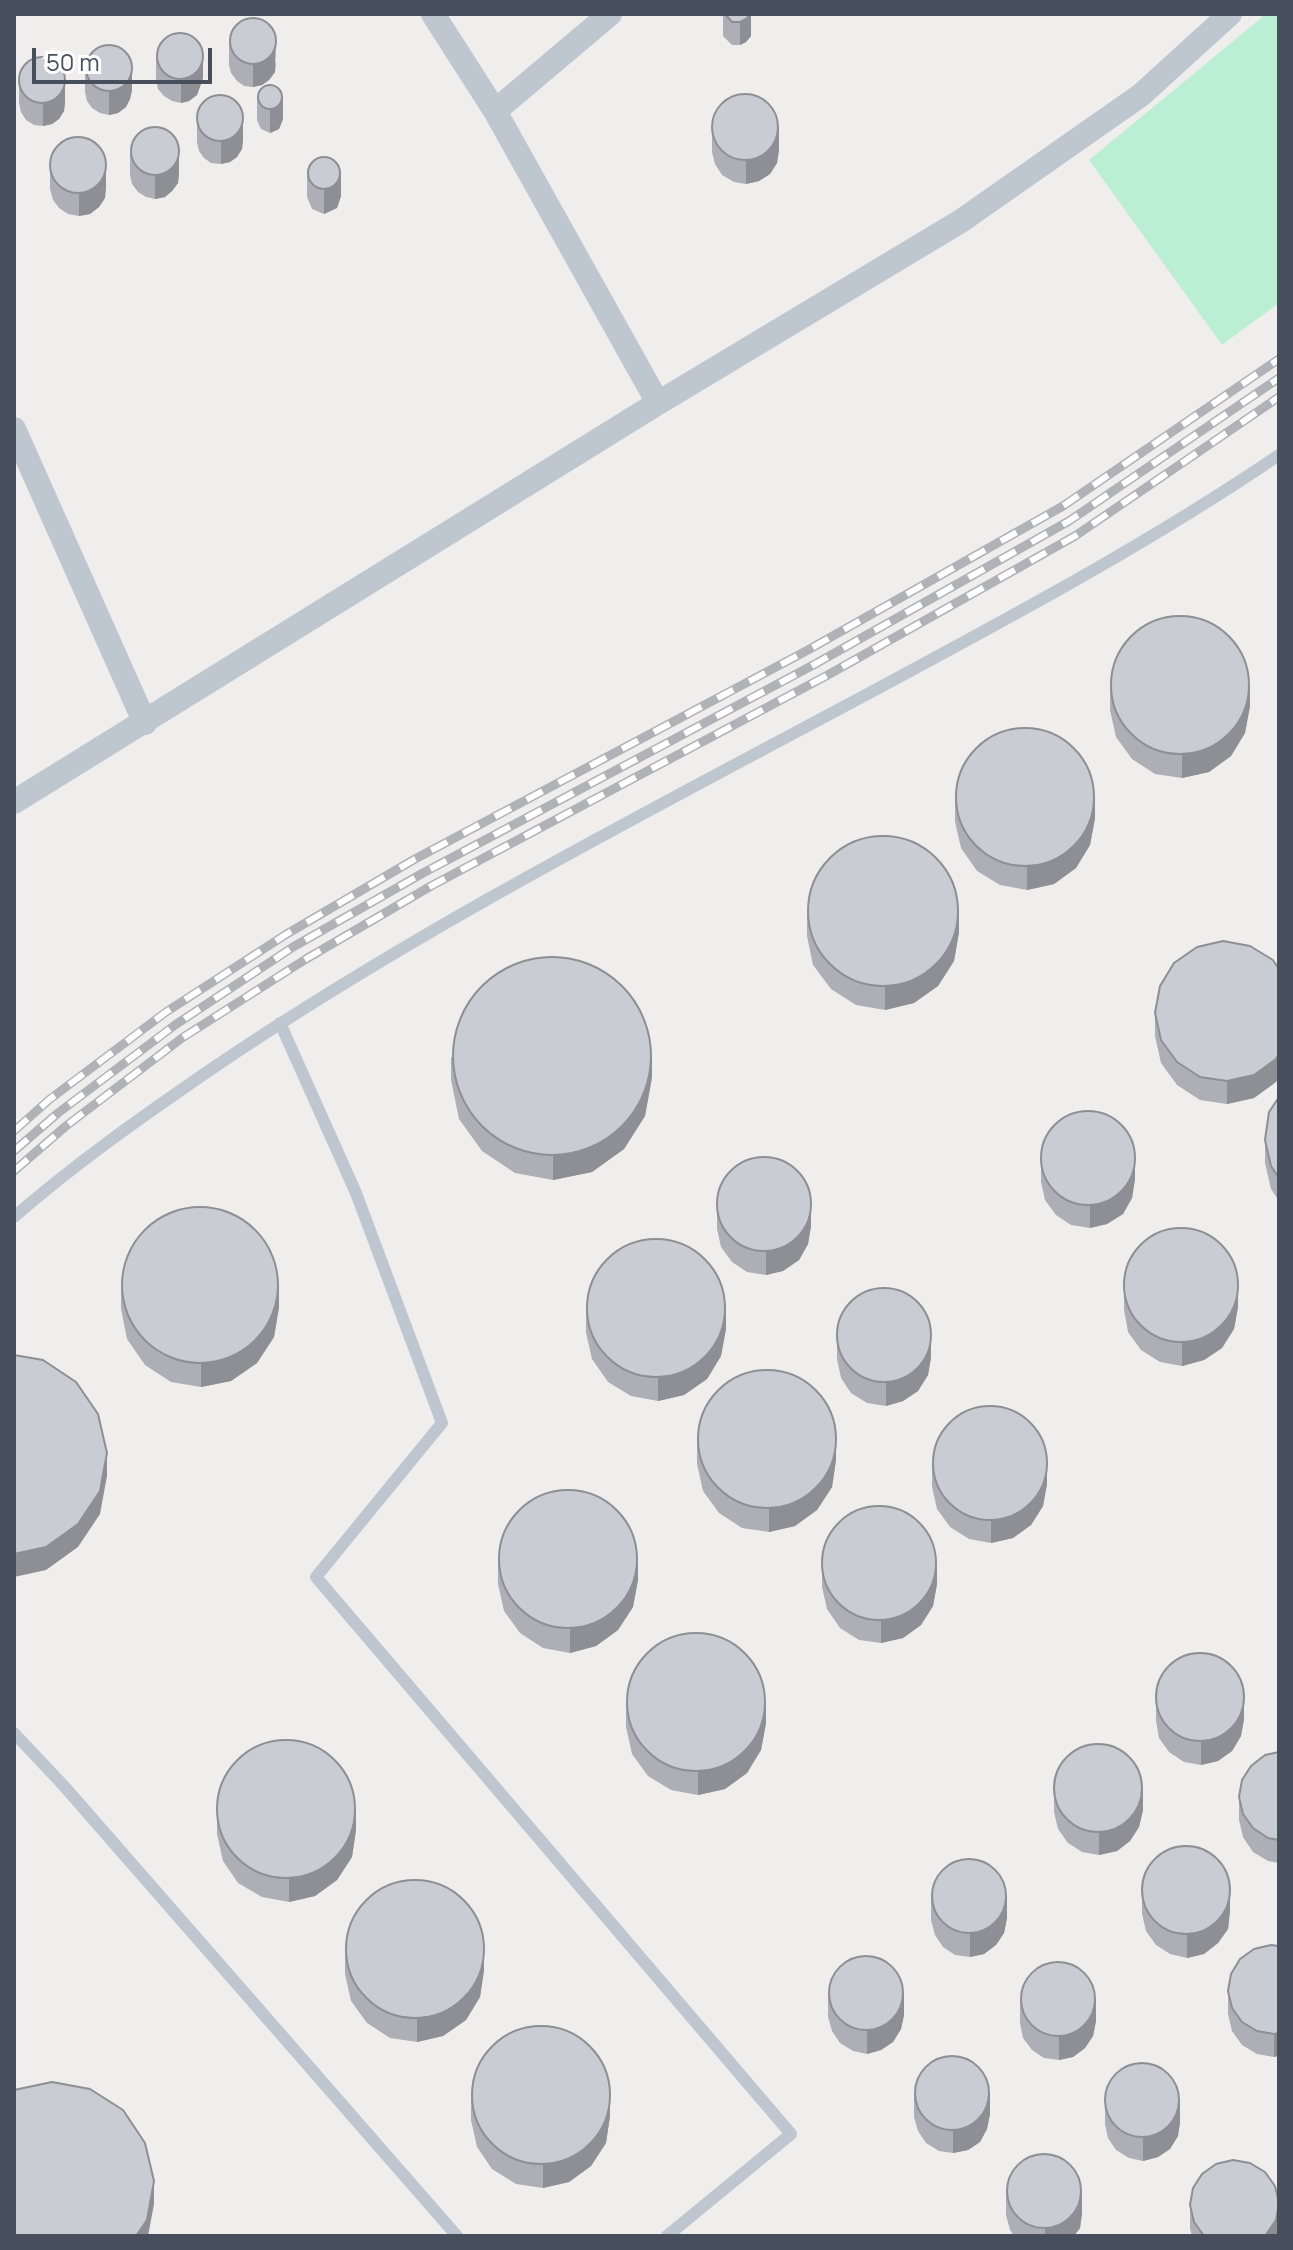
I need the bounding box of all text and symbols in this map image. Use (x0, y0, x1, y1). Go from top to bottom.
scale bar (36, 32, 216, 82)
text: 50 m (46, 45, 100, 78)

